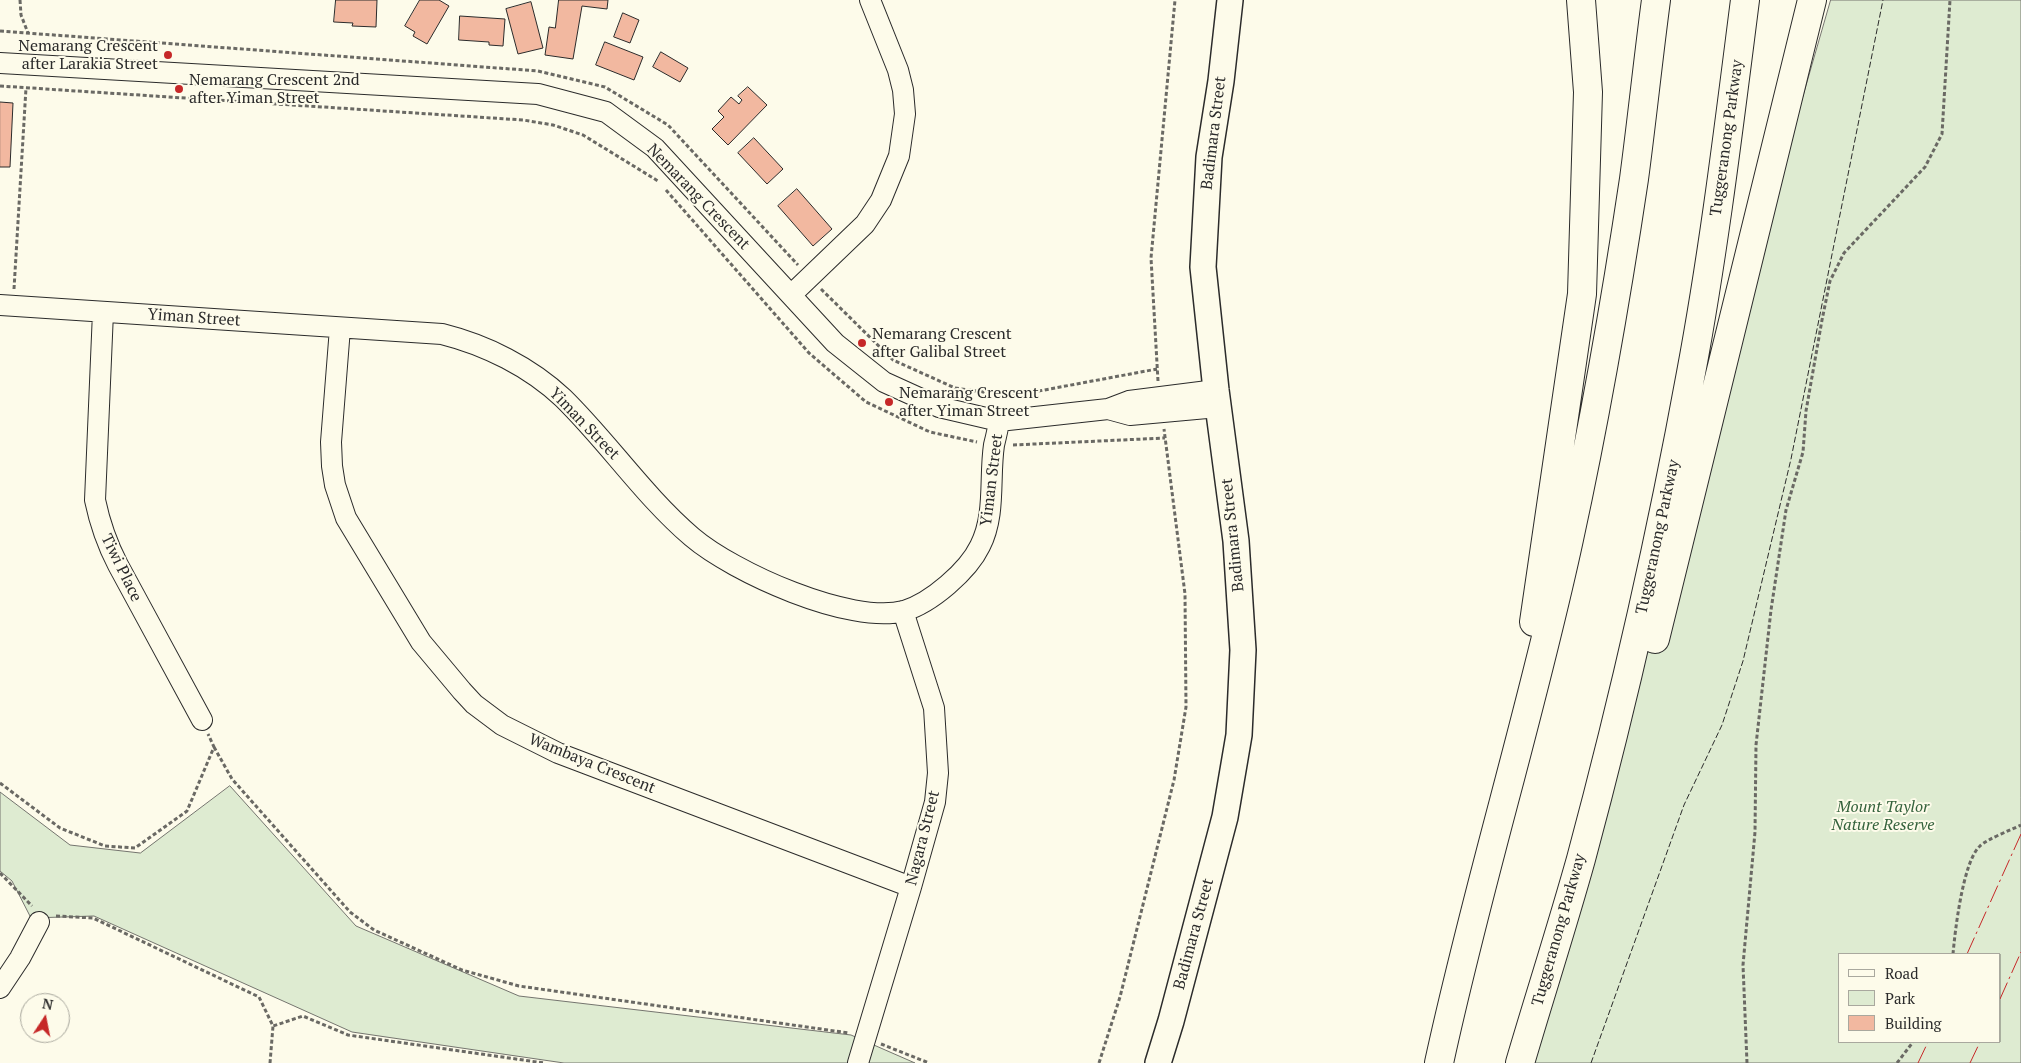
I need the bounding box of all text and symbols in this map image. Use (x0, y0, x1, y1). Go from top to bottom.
place label: Nemarang Crescent after Larakia Street (18, 36, 158, 74)
marker: Nemarang Crescent after Larakia Street (162, 49, 174, 61)
street label: Tuggeranong Parkway (1707, 59, 1747, 217)
place label: Nemarang Crescent 2nd after Yiman Street (189, 70, 360, 108)
street label: Badimara Street (1198, 75, 1230, 191)
marker: Nemarang Crescent 2nd after Yiman Street (173, 83, 185, 95)
street label: Nemarang Crescent (643, 140, 753, 254)
street label: Yiman Street (147, 305, 241, 331)
place label: Nemarang Crescent after Galibal Street (872, 324, 1012, 362)
marker: Nemarang Crescent after Galibal Street (856, 337, 868, 349)
place label: Nemarang Crescent after Yiman Street (899, 383, 1039, 421)
street label: Yiman Street (545, 384, 623, 464)
marker: Nemarang Crescent after Yiman Street (883, 396, 895, 408)
street label: Yiman Street (977, 433, 1007, 527)
street label: Tuggeranong Parkway (1632, 458, 1684, 616)
street label: Badimara Street (1217, 477, 1249, 593)
street label: Tiwi Place (96, 531, 146, 605)
street label: Wambaya Crescent (526, 730, 658, 798)
street label: Nagara Street (902, 789, 944, 887)
park label: Mount Taylor Nature Reserve (1832, 797, 1934, 835)
street label: Tuggeranong Parkway (1528, 852, 1590, 1008)
street label: Badimara Street (1170, 876, 1218, 992)
legend (1838, 953, 2001, 1043)
text: Road (1885, 963, 1918, 983)
text: Park (1885, 988, 1915, 1008)
north arrow (20, 993, 70, 1043)
text: N (41, 993, 55, 1014)
text: Building (1885, 1013, 1942, 1033)

